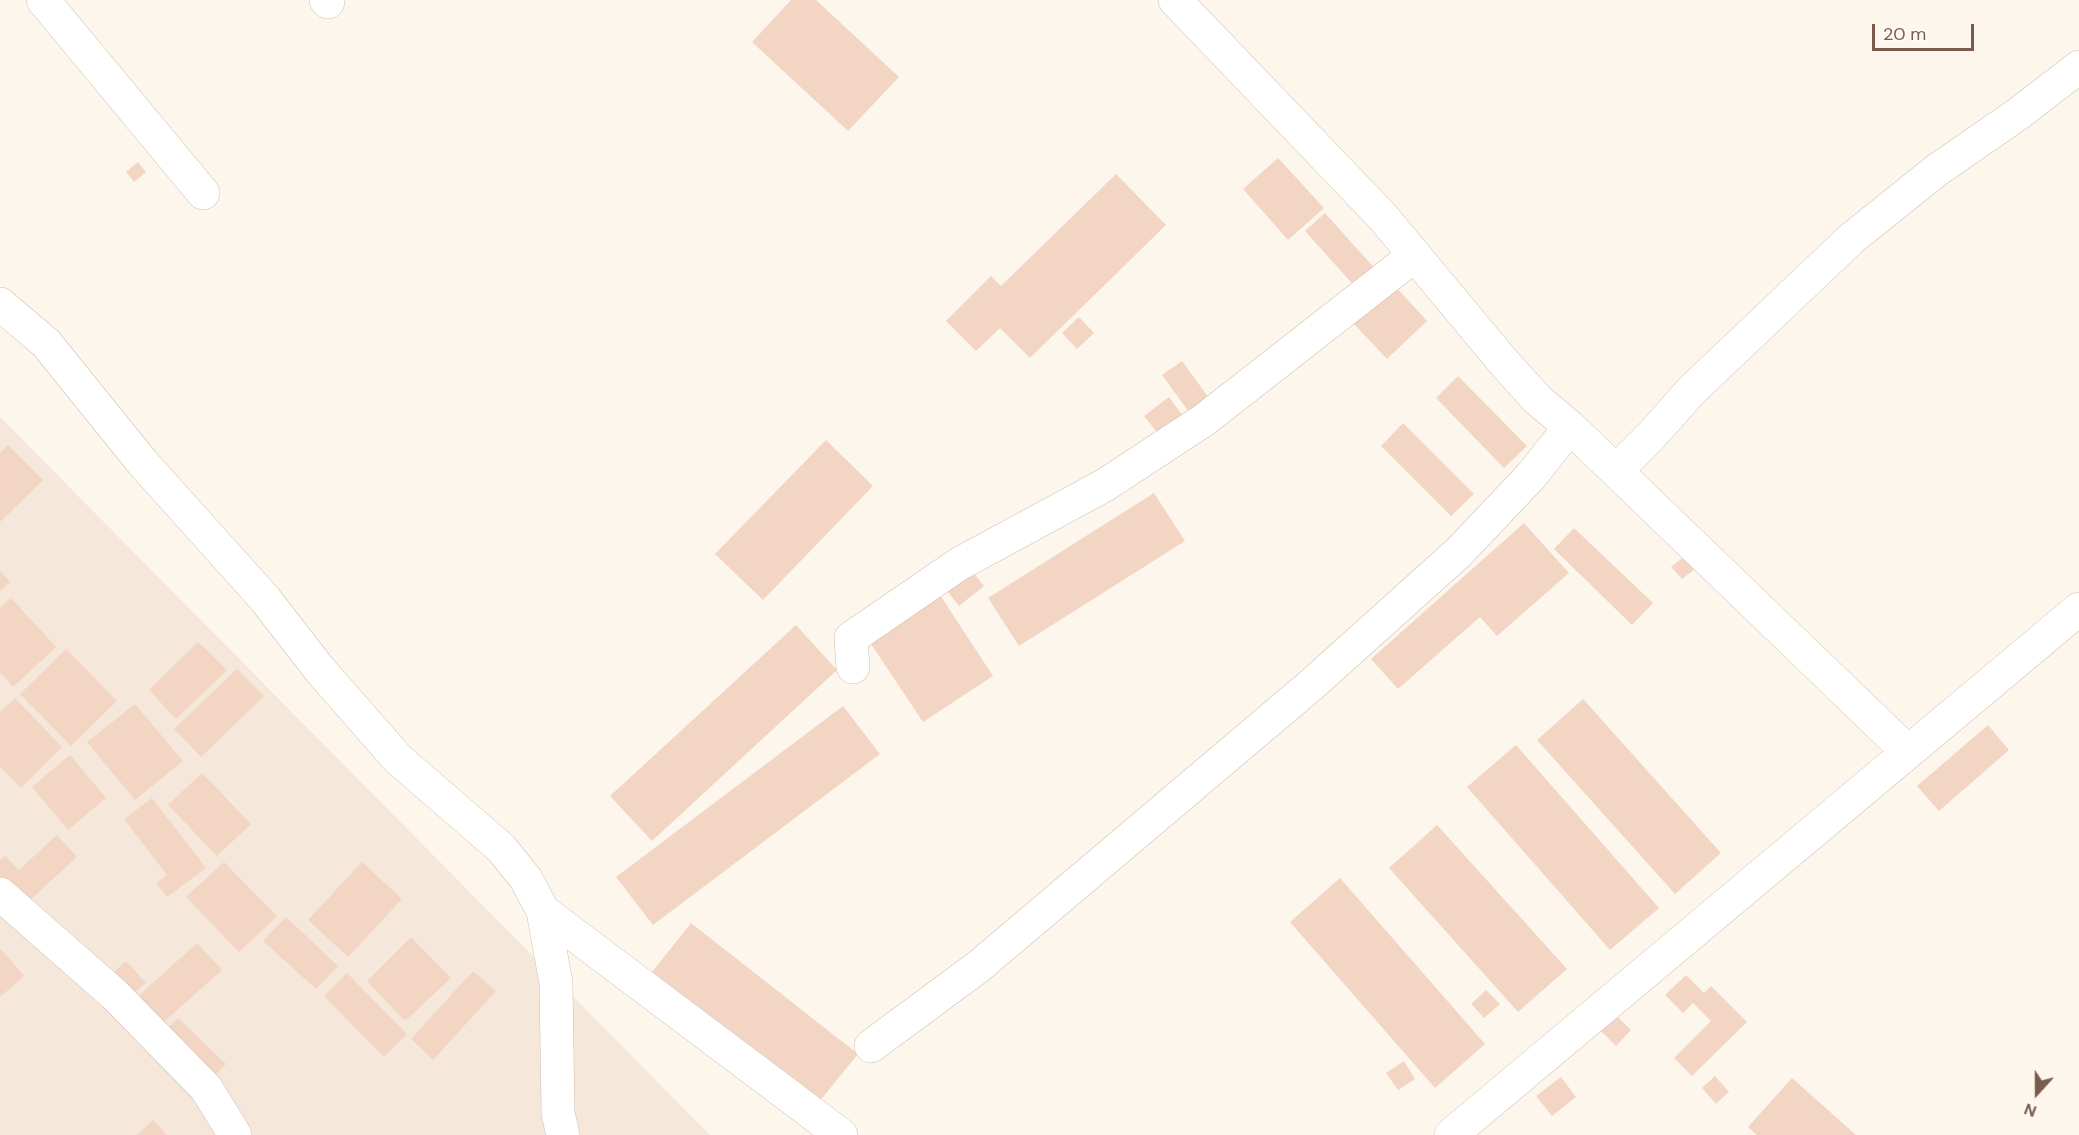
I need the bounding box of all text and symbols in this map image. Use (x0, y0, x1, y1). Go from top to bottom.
scale bar (1875, 12, 1977, 50)
text: 20 m (1883, 22, 1926, 46)
north arrow (2007, 1063, 2067, 1123)
text: N (2021, 1098, 2040, 1122)

